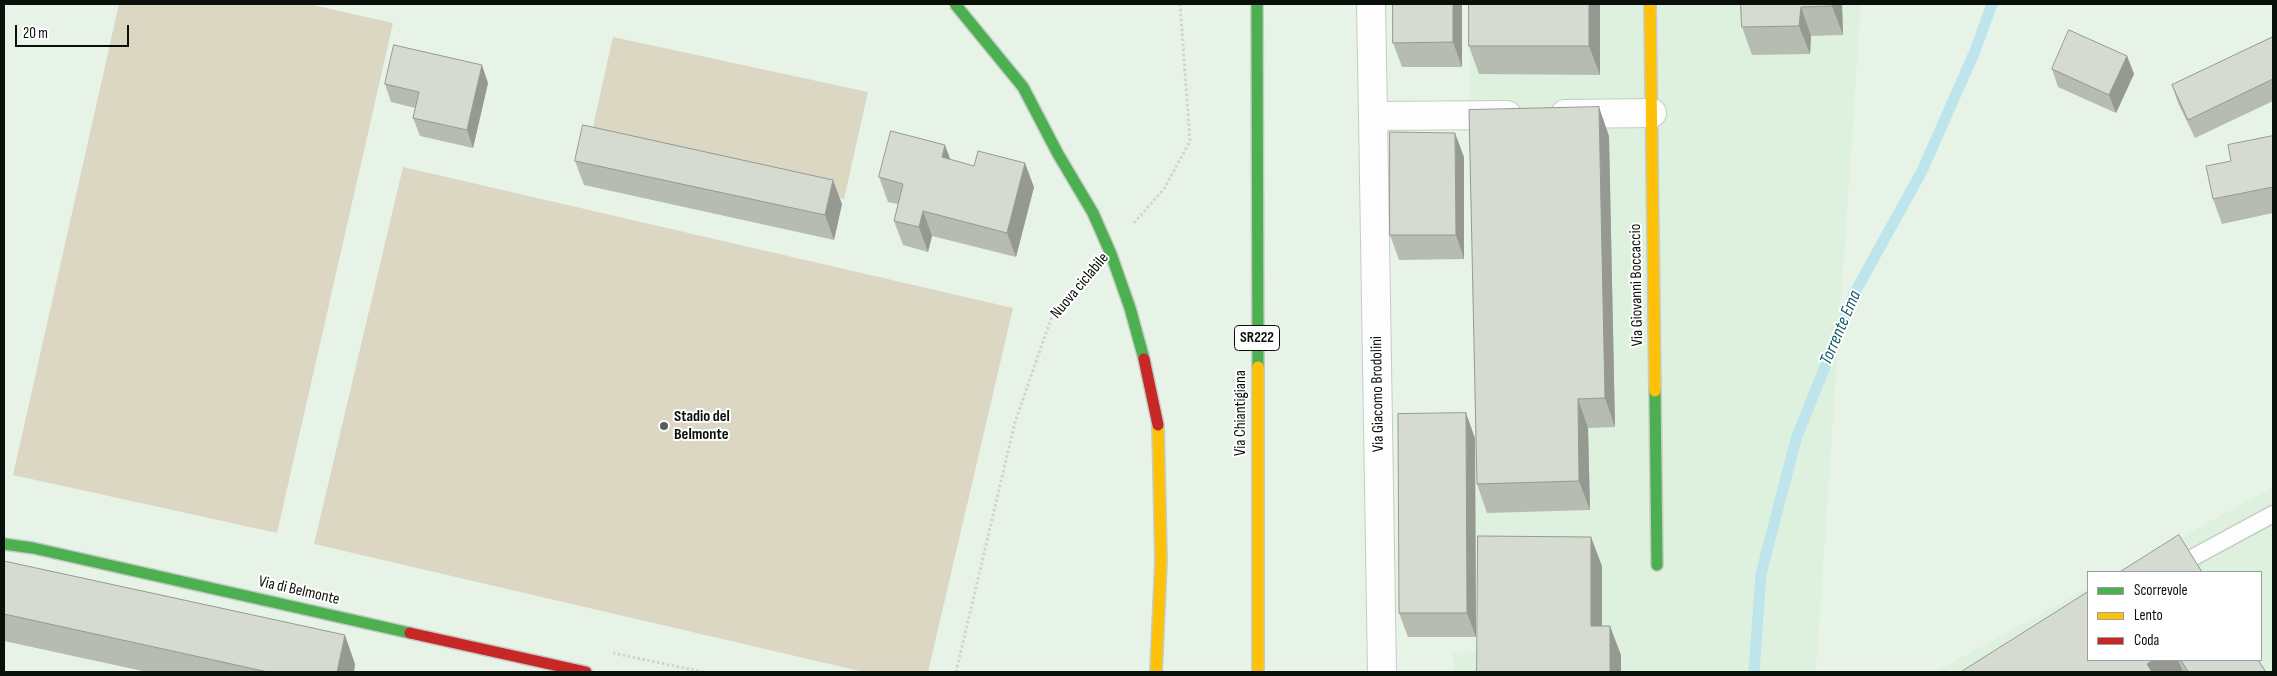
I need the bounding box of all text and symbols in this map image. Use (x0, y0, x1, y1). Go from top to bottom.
scale bar (18, 15, 131, 47)
text: 20 m (23, 24, 48, 43)
street label: Via Giovanni Boccaccio (1626, 224, 1648, 346)
street label: Nuova ciclabile (1047, 249, 1113, 323)
water label: Torrente Ema (1816, 288, 1866, 368)
road number: SR222 (1234, 326, 1280, 350)
street label: Via Giacomo Brodolini (1367, 336, 1389, 452)
street label: Via Chiantigiana (1231, 370, 1251, 456)
place label: Stadio del Belmonte (674, 407, 730, 445)
marker: Stadio del Belmonte (658, 420, 670, 432)
legend (2087, 571, 2262, 661)
street label: Via di Belmonte (257, 572, 341, 610)
text: Scorrevole (2134, 581, 2188, 600)
text: Lento (2134, 606, 2163, 625)
text: Coda (2134, 631, 2159, 650)

